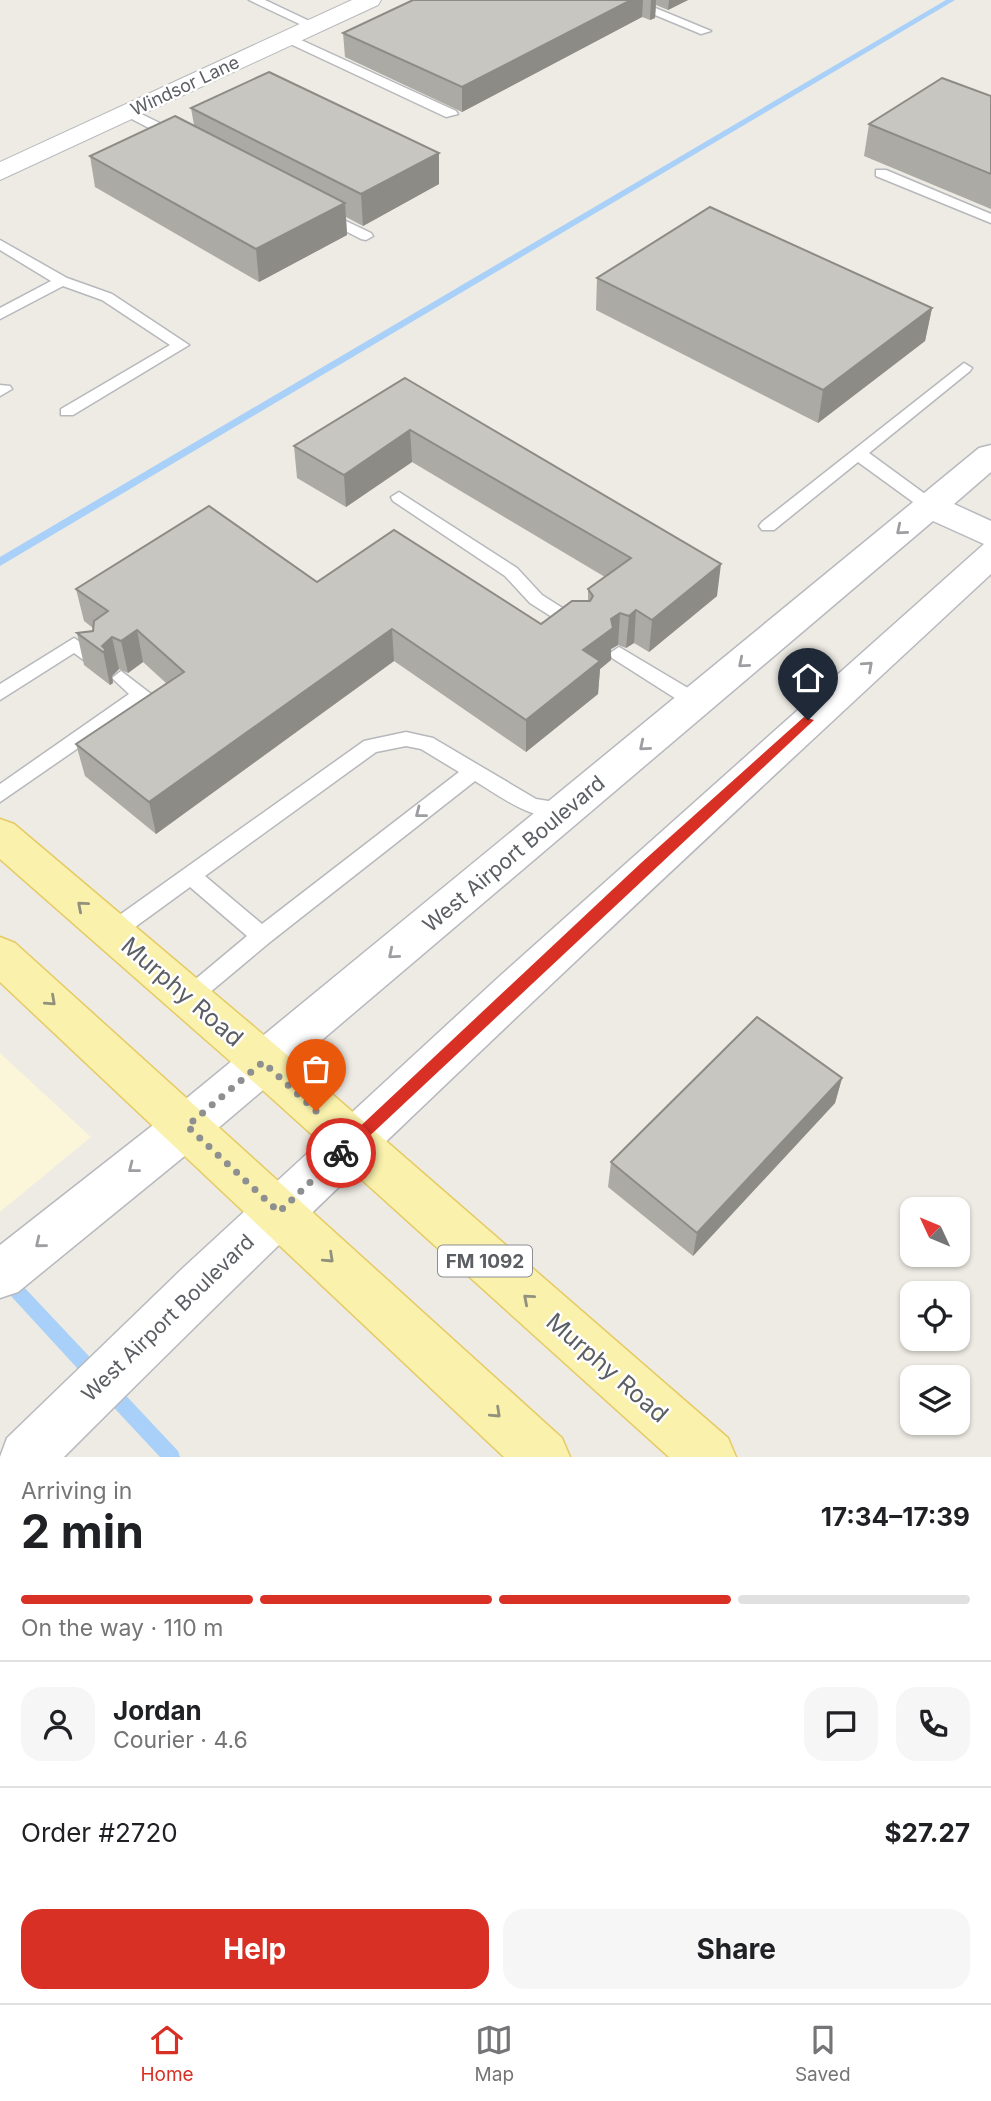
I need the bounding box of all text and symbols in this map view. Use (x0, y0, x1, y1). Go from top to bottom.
street label: Windsor Lane (127, 51, 242, 120)
one-way arrow (896, 522, 909, 534)
pin (778, 648, 838, 720)
one-way arrow (738, 654, 751, 667)
icon: home (789, 659, 827, 697)
one-way arrow (860, 661, 873, 674)
one-way arrow (639, 738, 652, 750)
street label: West Airport Boulevard (418, 770, 610, 937)
one-way arrow (416, 805, 428, 818)
one-way arrow (77, 902, 90, 914)
street label: Murphy Road (115, 931, 249, 1052)
one-way arrow (389, 946, 402, 958)
one-way arrow (43, 993, 56, 1005)
pin (286, 1039, 346, 1111)
icon: bag (297, 1050, 335, 1088)
courier (306, 1118, 376, 1188)
icon: bike (322, 1134, 360, 1172)
one-way arrow (129, 1160, 141, 1173)
north arrow (900, 1197, 970, 1267)
map controls (900, 1197, 970, 1435)
street label: West Airport Boulevard (76, 1229, 259, 1406)
one-way arrow (35, 1234, 47, 1247)
road number: FM 1092 (438, 1246, 532, 1276)
one-way arrow (321, 1250, 334, 1262)
button: locate (900, 1281, 970, 1351)
one-way arrow (523, 1295, 536, 1307)
street label: Murphy Road (540, 1307, 674, 1428)
button: layers (900, 1365, 970, 1435)
one-way arrow (488, 1405, 501, 1417)
text: Arriving in (21, 1477, 132, 1505)
text: 17:34–17:39 (821, 1501, 970, 1532)
text: 2 min (21, 1503, 144, 1559)
text: On the way · 110 m (21, 1614, 223, 1642)
button: person (21, 1687, 95, 1761)
button: chat (804, 1687, 878, 1761)
button: phone (896, 1687, 970, 1761)
text: Jordan (113, 1695, 202, 1726)
text: Courier · 4.6 (113, 1726, 248, 1754)
text: Order #2720 (21, 1817, 178, 1848)
text: $27.27 (885, 1817, 970, 1848)
button: Help (21, 1909, 489, 1989)
button: Share (503, 1909, 970, 1989)
tab: Home (140, 2021, 194, 2086)
tab: Map (475, 2021, 514, 2086)
tab: Saved (795, 2021, 851, 2086)

